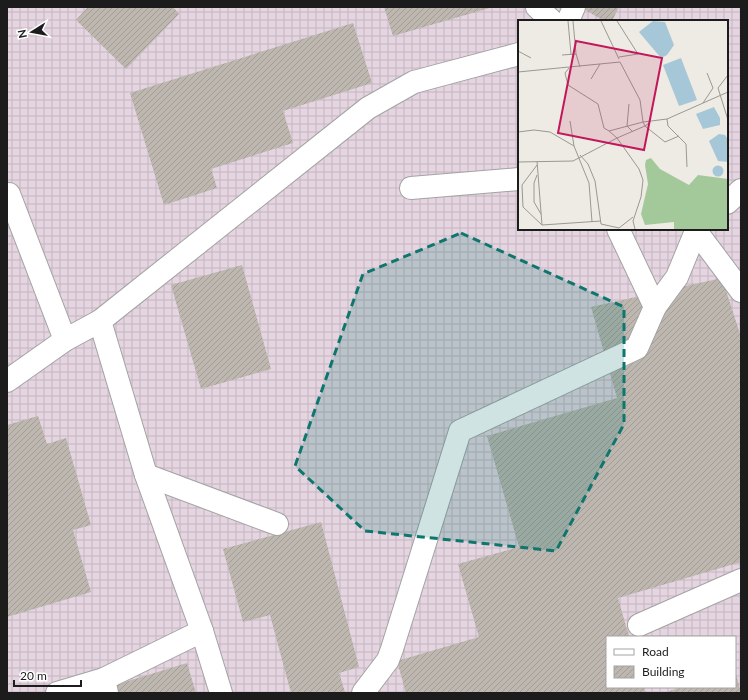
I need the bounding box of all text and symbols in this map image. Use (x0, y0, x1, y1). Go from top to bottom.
north arrow (12, 12, 52, 52)
inset map (518, 20, 728, 230)
text: N (15, 29, 29, 39)
legend (606, 636, 736, 688)
text: Road (642, 644, 669, 659)
scale bar (14, 662, 81, 688)
text: Building (642, 664, 685, 679)
text: 20 m (20, 668, 47, 683)

